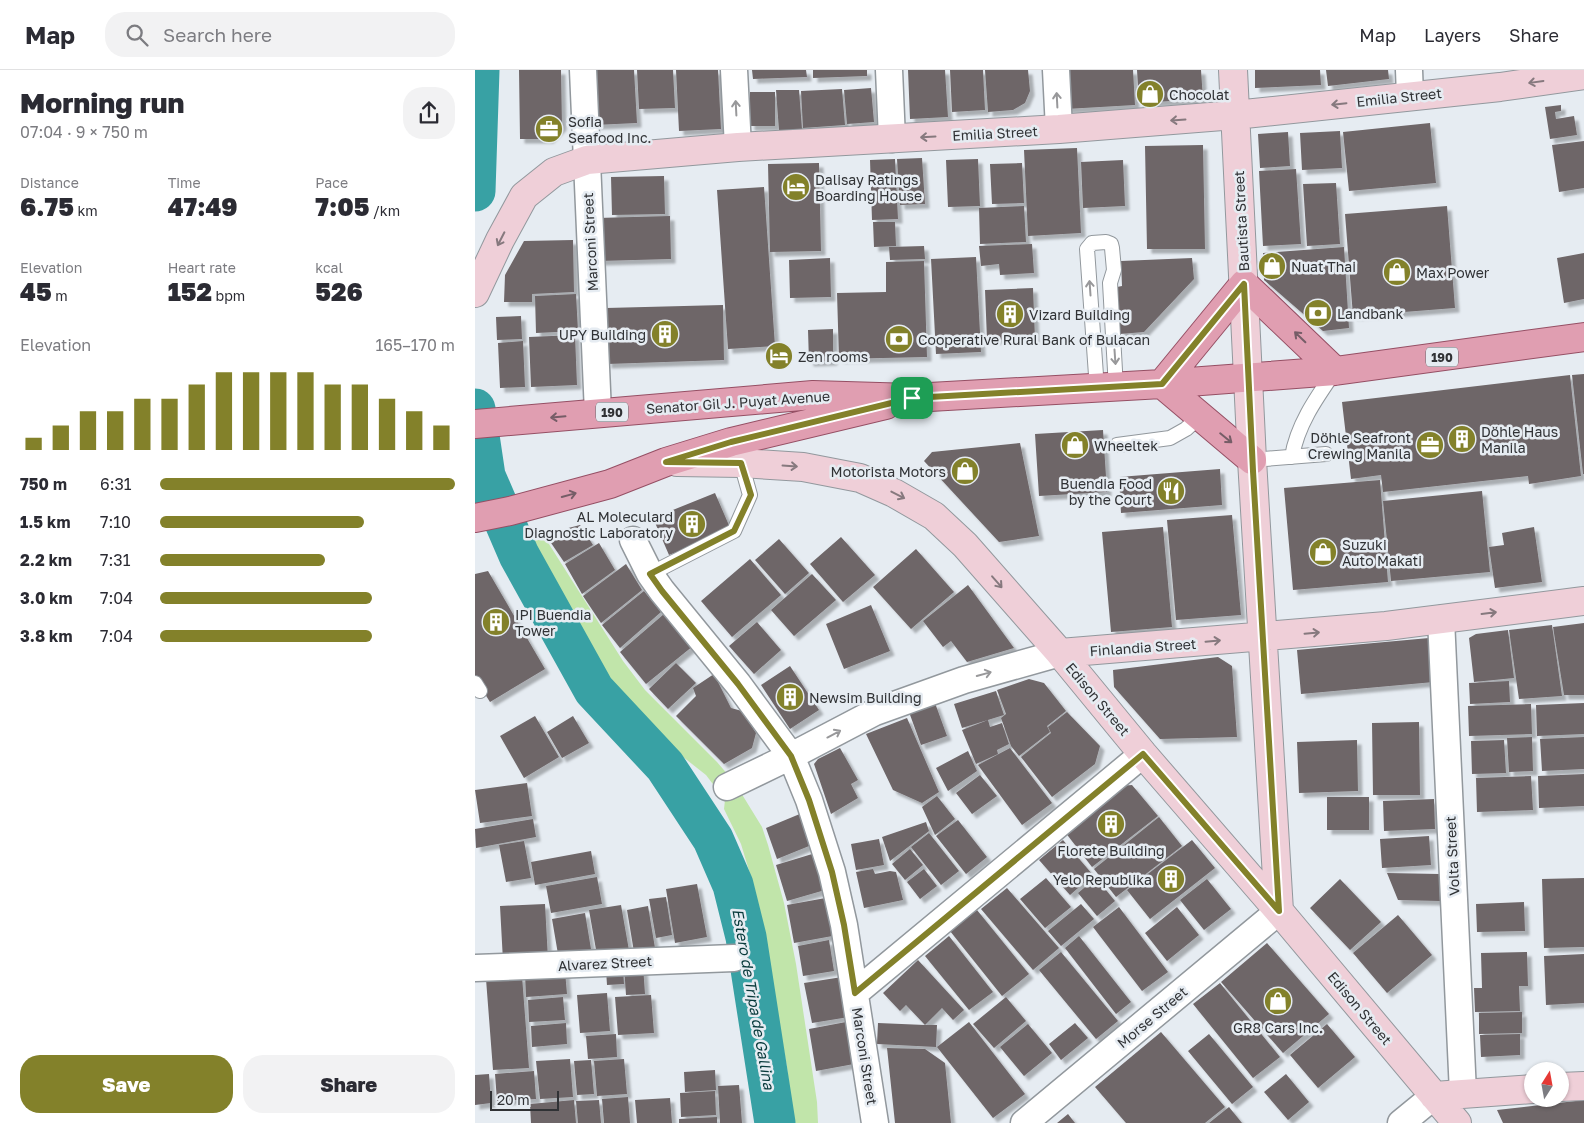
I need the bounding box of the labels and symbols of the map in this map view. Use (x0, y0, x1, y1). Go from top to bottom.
one-way arrow (1528, 77, 1544, 87)
shop icon: Chocolat (1135, 79, 1165, 109)
street label: Emilia Street (1355, 84, 1443, 110)
place label: Chocolat (1169, 86, 1229, 103)
one-way arrow (1053, 92, 1062, 108)
one-way arrow (1332, 99, 1348, 109)
one-way arrow (731, 101, 741, 117)
place label: Sofia Seafood Inc. (568, 113, 651, 146)
office icon: Sofia Seafood Inc. (534, 114, 564, 144)
one-way arrow (1170, 115, 1186, 125)
street label: Emilia Street (952, 122, 1038, 144)
one-way arrow (921, 133, 937, 142)
street label: Bautista Street (1230, 170, 1252, 272)
place label: Dalisay Ratings Boarding House (815, 171, 922, 204)
hotel icon: Dalisay Ratings Boarding House (781, 172, 811, 202)
street label: Marconi Street (579, 192, 601, 292)
one-way arrow (496, 231, 505, 246)
shop icon: Nuat Thai (1257, 251, 1287, 281)
shop icon: Max Power (1382, 257, 1412, 287)
place label: Nuat Thai (1291, 258, 1356, 275)
place label: Max Power (1416, 264, 1490, 281)
one-way arrow (1085, 280, 1095, 296)
bank icon: Landbank (1303, 298, 1333, 328)
building icon: Vizard Building (995, 299, 1025, 329)
place label: Landbank (1337, 305, 1403, 322)
place label: Vizard Building (1029, 306, 1130, 323)
building icon: UPY Building (650, 319, 680, 349)
bank icon: Cooperative Rural Bank of Bulacan (884, 324, 914, 354)
place label: UPY Building (559, 326, 646, 343)
place label: Cooperative Rural Bank of Bulacan (918, 331, 1150, 348)
one-way arrow (1294, 331, 1306, 343)
hotel icon: Zen rooms (764, 341, 794, 371)
place label: Zen rooms (798, 348, 868, 365)
road number: 190 (1426, 348, 1458, 366)
one-way arrow (1110, 349, 1119, 365)
pin (891, 377, 933, 419)
street label: Senator Gil J. Puyat Avenue (645, 387, 831, 417)
road number: 190 (596, 402, 628, 422)
one-way arrow (550, 412, 566, 421)
place label: Döhle Haus Manila (1481, 423, 1558, 456)
building icon: Döhle Haus Manila (1447, 424, 1477, 454)
place label: Döhle Seafront Crewing Manila (1308, 429, 1411, 462)
shop icon: Wheeltek (1060, 430, 1090, 460)
office icon: Döhle Seafront Crewing Manila (1415, 430, 1445, 460)
one-way arrow (1219, 433, 1232, 444)
place label: Wheeltek (1094, 437, 1158, 454)
shop icon: Motorista Motors (950, 456, 980, 486)
one-way arrow (781, 461, 797, 471)
place label: Motorista Motors (831, 463, 946, 480)
place label: Buendia Food by the Court (1060, 475, 1152, 508)
restaurant icon: Buendia Food by the Court (1156, 476, 1186, 506)
one-way arrow (561, 490, 577, 499)
one-way arrow (890, 491, 905, 500)
place label: AL Moleculard Diagnostic Laboratory (524, 508, 673, 541)
building icon: AL Moleculard Diagnostic Laboratory (677, 509, 707, 539)
place label: Suzuki Auto Makati (1342, 536, 1422, 569)
shop icon: Suzuki Auto Makati (1308, 537, 1338, 567)
one-way arrow (992, 575, 1003, 588)
place label: IPI Buendia Tower (515, 606, 591, 639)
building icon: IPI Buendia Tower (481, 607, 511, 637)
one-way arrow (1481, 608, 1497, 618)
one-way arrow (1303, 628, 1319, 638)
street label: Finlandia Street (1089, 635, 1197, 659)
one-way arrow (1205, 637, 1221, 646)
street label: Edison Street (1063, 659, 1133, 739)
one-way arrow (976, 669, 992, 678)
building icon: Newsim Building (775, 682, 805, 712)
place label: Newsim Building (809, 689, 922, 706)
one-way arrow (826, 729, 841, 739)
building icon: Florete Building (1096, 809, 1126, 839)
street label: Volta Street (1441, 816, 1463, 896)
place label: Florete Building (1057, 842, 1165, 859)
building icon: Yelo Republika (1156, 864, 1186, 894)
place label: Yelo Republika (1053, 871, 1152, 888)
water label: Estero de Tripa de Gallina (729, 907, 779, 1091)
street label: Alvarez Street (558, 952, 652, 974)
street label: Edison Street (1325, 968, 1395, 1048)
street label: Morse Street (1113, 983, 1191, 1051)
shop icon: GR8 Cars Inc. (1263, 986, 1293, 1016)
street label: Marconi Street (849, 1006, 881, 1106)
place label: GR8 Cars Inc. (1233, 1019, 1323, 1036)
north arrow (1524, 1062, 1569, 1108)
scale bar (490, 1088, 559, 1111)

